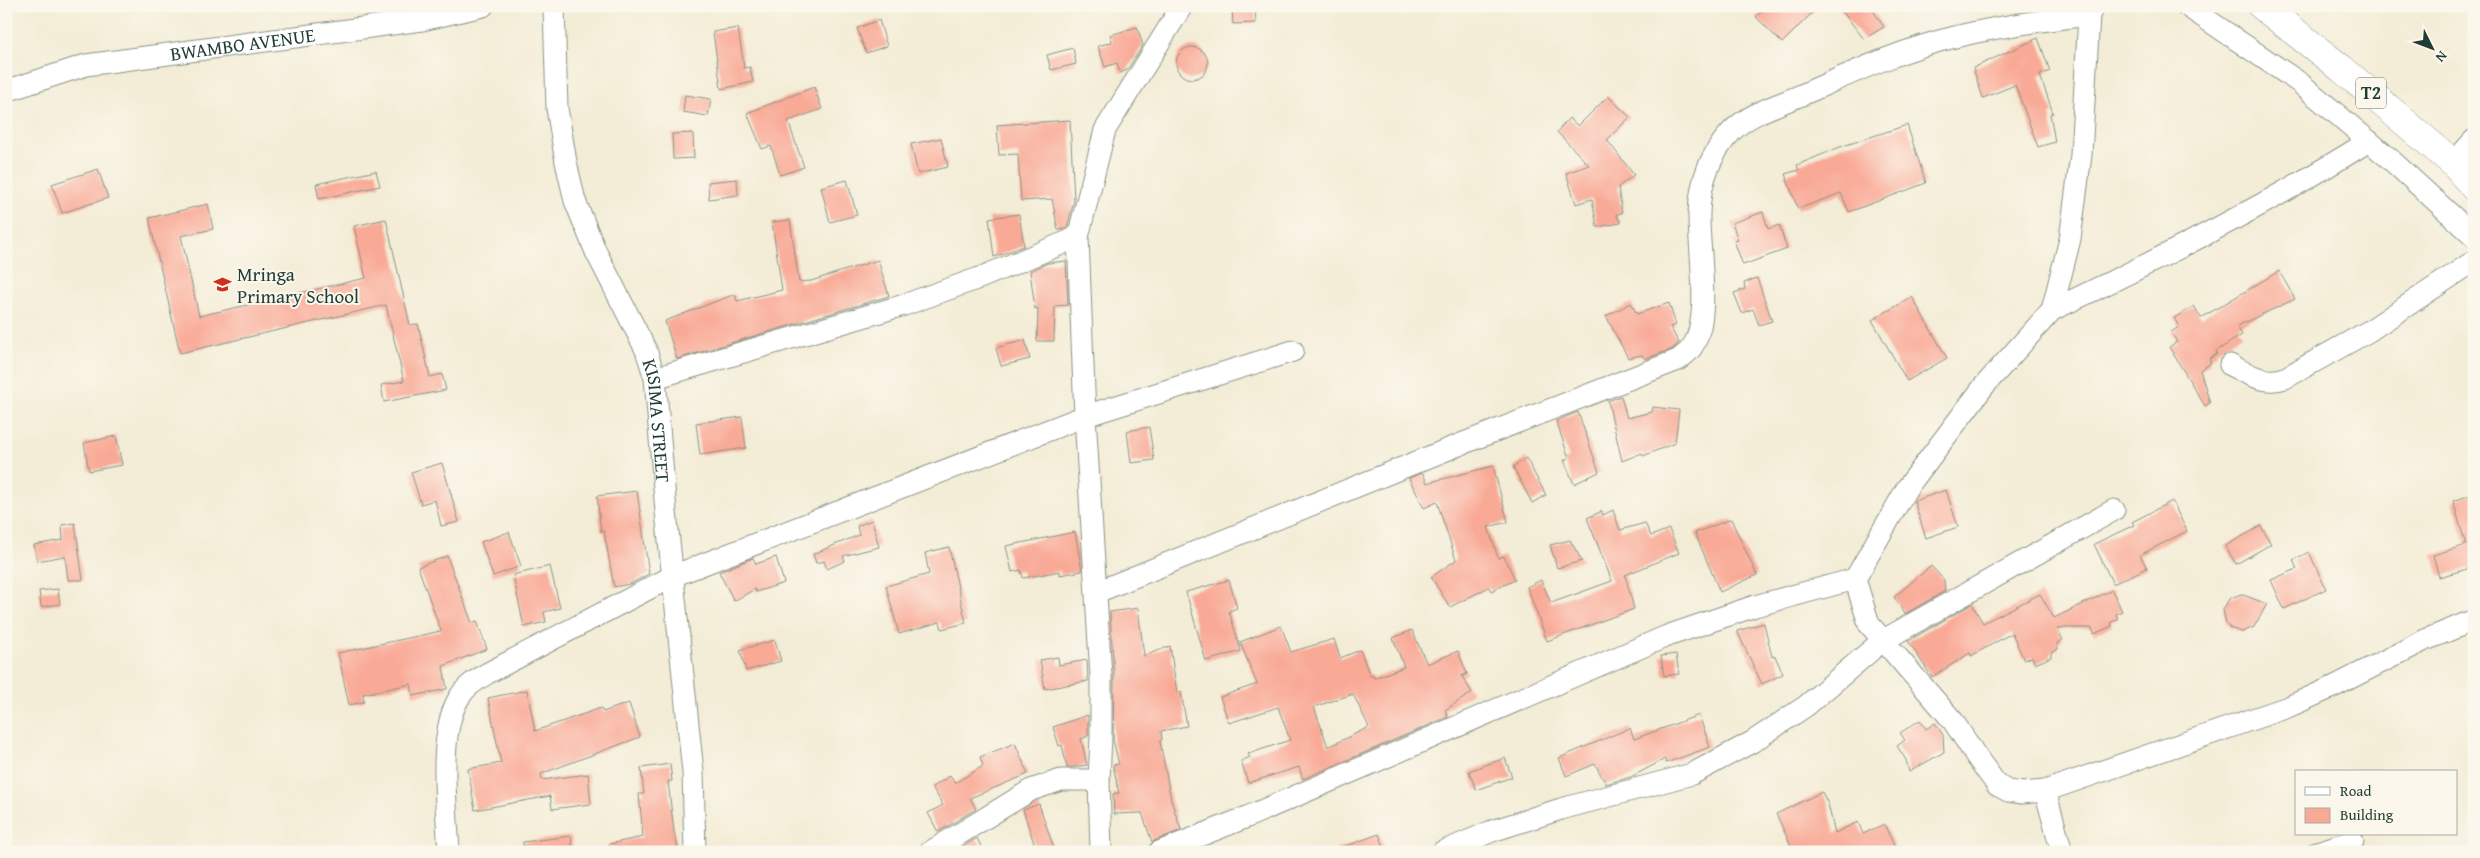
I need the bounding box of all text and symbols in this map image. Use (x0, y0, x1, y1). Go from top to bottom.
street label: BWAMBO AVENUE (168, 20, 317, 68)
north arrow (2408, 22, 2458, 72)
text: N (2431, 47, 2452, 67)
road number: T2 (2356, 78, 2386, 109)
place label: Mringa Primary School (237, 260, 359, 310)
school or university icon: Mringa Primary School (213, 275, 233, 295)
street label: KISIMA STREET (636, 355, 678, 484)
legend (2295, 770, 2458, 836)
text: Road (2340, 780, 2371, 801)
text: Building (2340, 804, 2394, 825)

